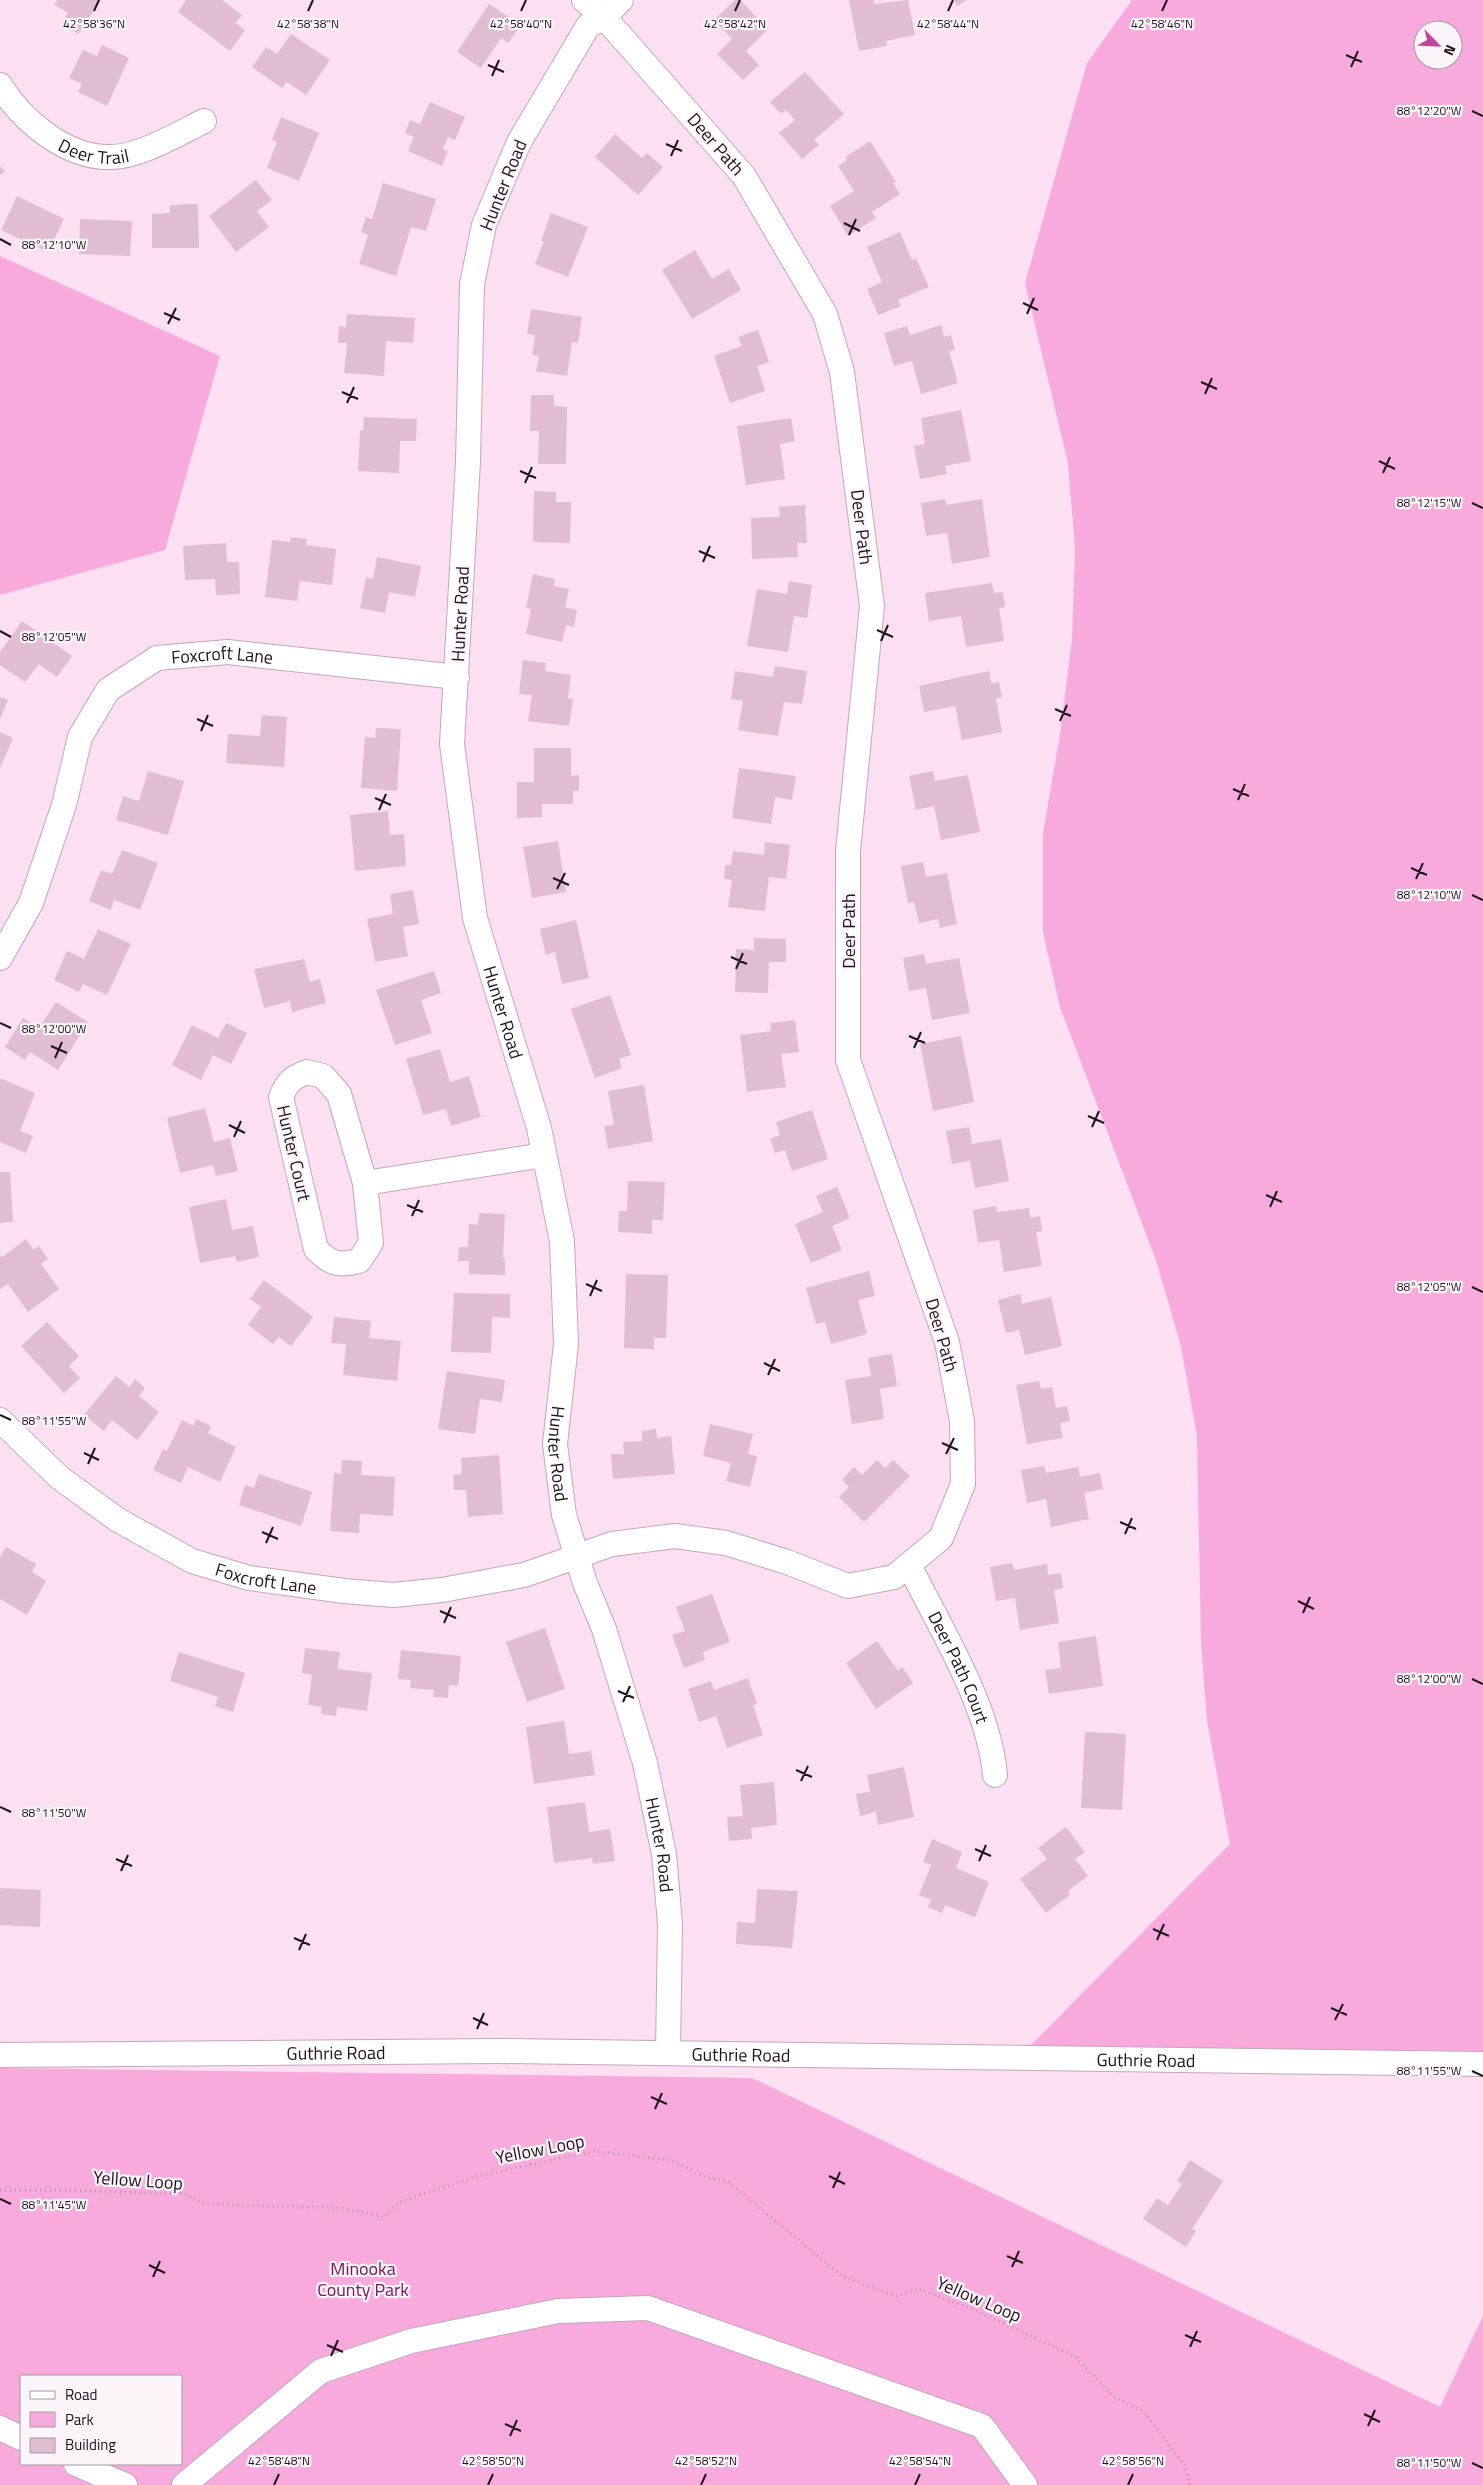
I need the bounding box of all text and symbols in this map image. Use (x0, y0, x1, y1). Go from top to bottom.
text: 42°58'36"N (63, 14, 125, 33)
text: 42°58'38"N (277, 14, 339, 33)
text: 42°58'40"N (490, 14, 552, 33)
text: 42°58'42"N (704, 14, 766, 33)
text: 42°58'44"N (917, 14, 979, 33)
text: 42°58'46"N (1131, 14, 1193, 33)
north arrow (1413, 20, 1463, 70)
text: N (1439, 42, 1462, 59)
text: 88°12'20"W (1397, 101, 1462, 120)
street label: Deer Path (681, 107, 751, 181)
street label: Deer Trail (54, 131, 131, 171)
street label: Hunter Road (473, 135, 533, 235)
text: 88°12'10"W (22, 235, 87, 254)
street label: Deer Path (844, 488, 880, 566)
text: 88°12'15"W (1397, 493, 1462, 512)
street label: Hunter Road (444, 565, 476, 663)
text: 88°12'05"W (22, 627, 87, 646)
street label: Foxcroft Lane (170, 638, 275, 670)
text: 88°12'10"W (1397, 885, 1462, 904)
street label: Deer Path (835, 893, 862, 969)
street label: Hunter Road (477, 962, 531, 1062)
text: 88°12'00"W (22, 1019, 87, 1038)
street label: Hunter Court (270, 1102, 318, 1205)
text: 88°12'05"W (1397, 1277, 1462, 1296)
street label: Deer Path (919, 1295, 965, 1375)
street label: Hunter Road (542, 1405, 576, 1503)
text: 88°11'55"W (22, 1411, 87, 1430)
street label: Foxcroft Lane (212, 1555, 318, 1601)
street label: Deer Path Court (922, 1606, 997, 1727)
text: 88°12'00"W (1397, 1669, 1462, 1688)
street label: Hunter Road (639, 1795, 681, 1893)
text: 88°11'50"W (22, 1803, 87, 1822)
street label: Guthrie Road (286, 2038, 386, 2066)
street label: Guthrie Road (691, 2040, 791, 2068)
street label: Guthrie Road (1096, 2045, 1196, 2074)
text: 88°11'55"W (1397, 2061, 1462, 2080)
street label: Yellow Loop (493, 2127, 587, 2171)
street label: Yellow Loop (92, 2163, 184, 2197)
text: 88°11'45"W (22, 2195, 87, 2214)
park label: Minooka County Park (317, 2255, 409, 2303)
street label: Yellow Loop (932, 2269, 1026, 2329)
legend (20, 2375, 182, 2465)
text: Road (65, 2383, 97, 2406)
text: Park (65, 2408, 94, 2431)
text: Building (65, 2433, 116, 2456)
text: 42°58'48"N (248, 2451, 310, 2470)
text: 42°58'50"N (462, 2451, 524, 2470)
text: 42°58'52"N (675, 2451, 737, 2470)
text: 42°58'54"N (889, 2451, 951, 2470)
text: 42°58'56"N (1102, 2451, 1164, 2470)
text: 88°11'50"W (1397, 2453, 1462, 2472)

